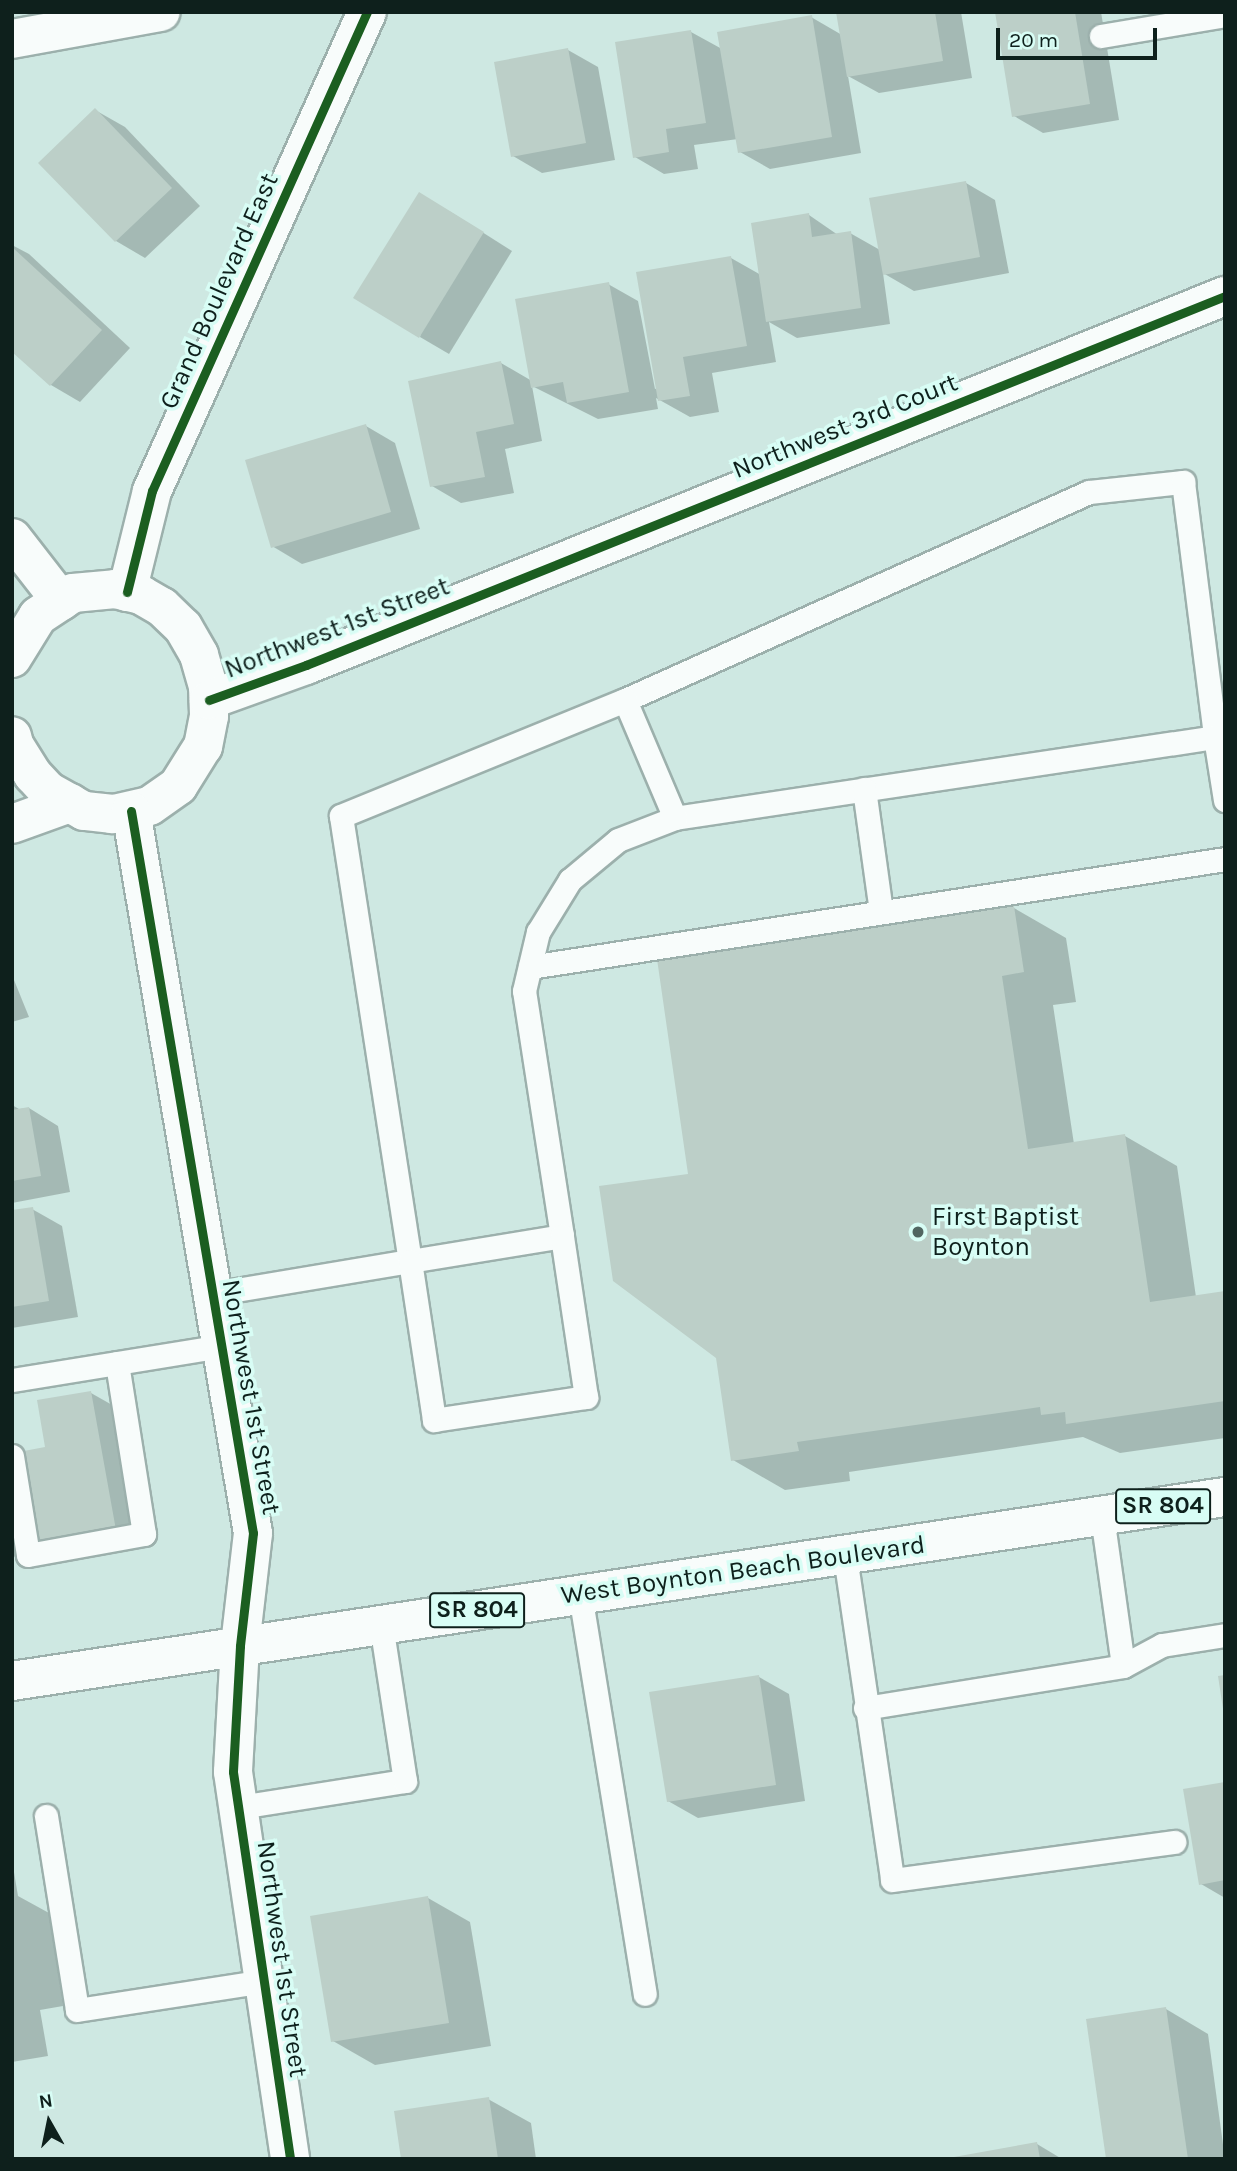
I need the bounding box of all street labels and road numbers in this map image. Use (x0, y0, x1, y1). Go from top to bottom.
street label: Grand Boulevard East (153, 168, 285, 414)
street label: Northwest 3rd Court (728, 367, 962, 485)
street label: Northwest 1st Street (220, 571, 454, 685)
street label: Northwest 1st Street (215, 1277, 287, 1517)
road number: SR 804 (1114, 1486, 1212, 1526)
street label: West Boynton Beach Boulevard (559, 1529, 927, 1611)
road number: SR 804 (428, 1590, 526, 1630)
street label: Northwest 1st Street (250, 1839, 314, 2079)

